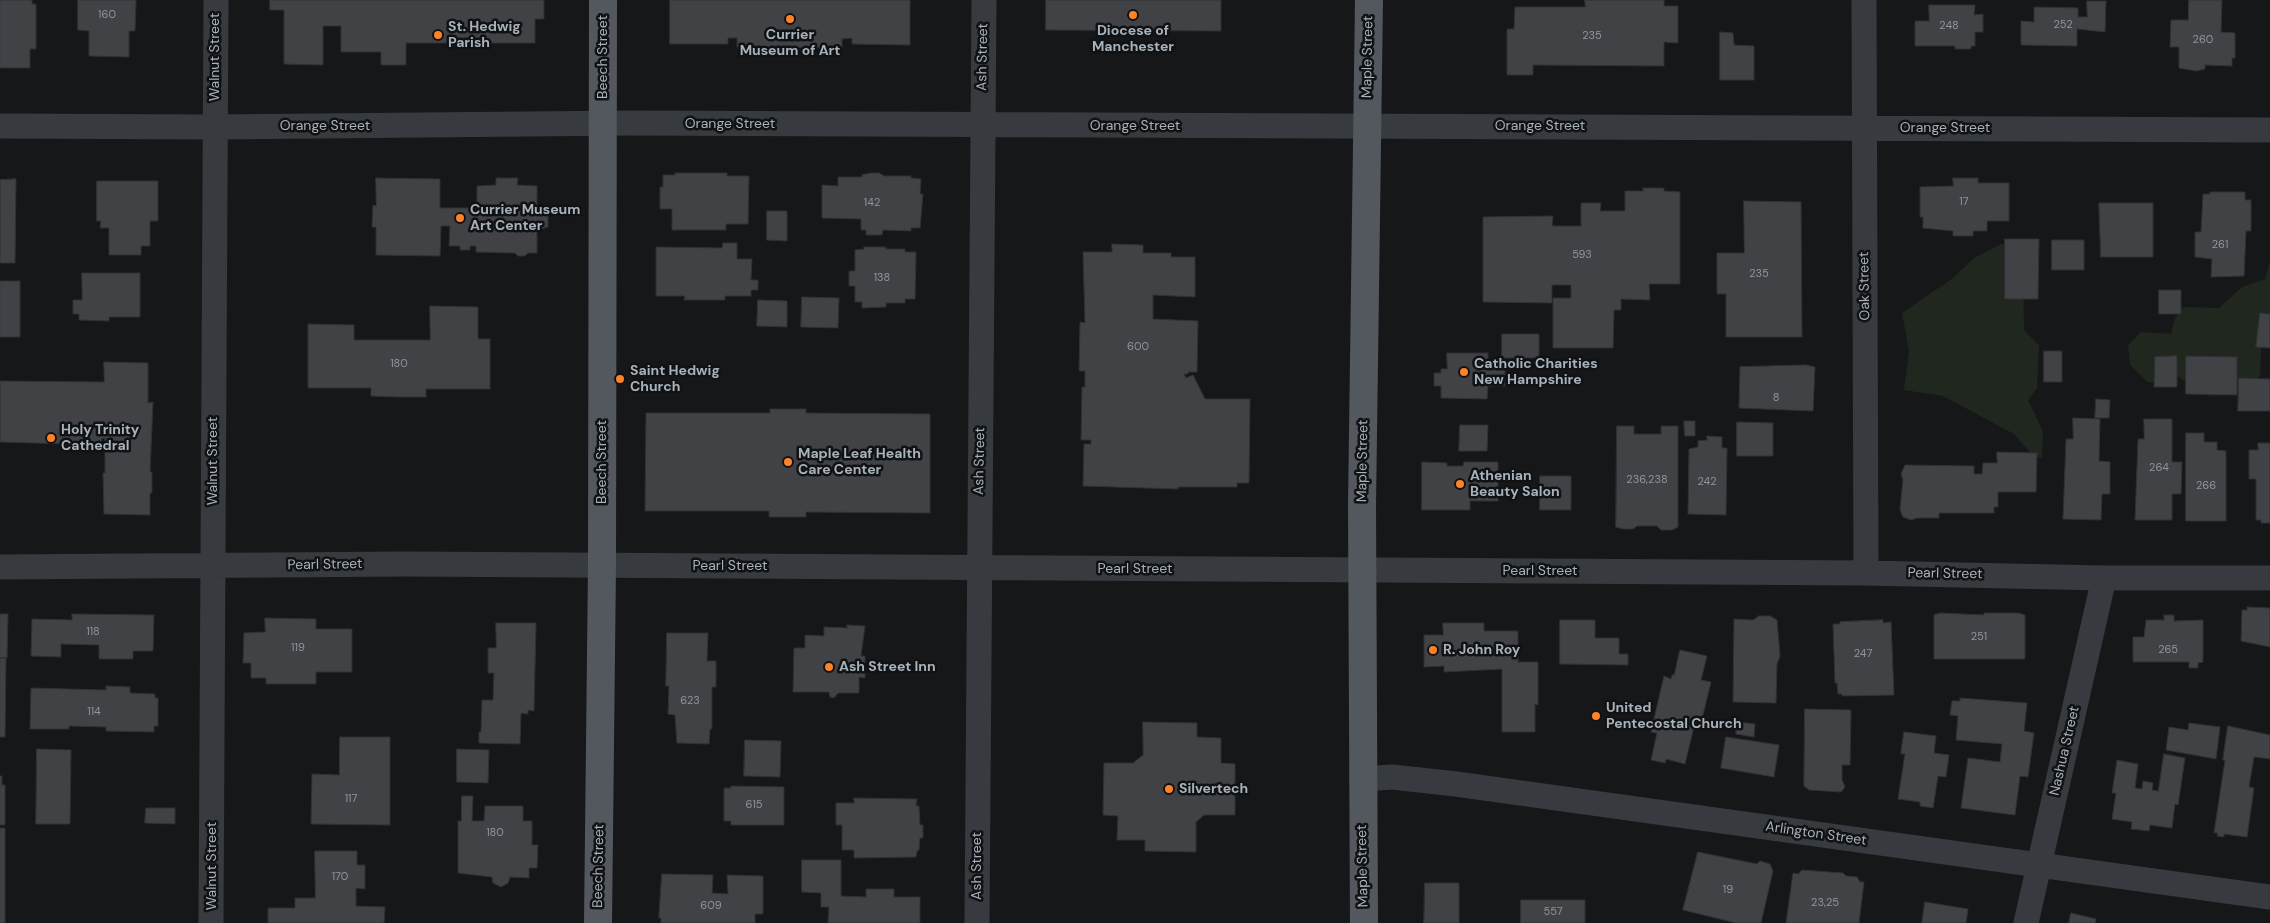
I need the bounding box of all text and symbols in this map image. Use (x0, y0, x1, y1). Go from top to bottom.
house number: 160 (98, 8, 116, 22)
marker: Diocese of Manchester (1127, 9, 1139, 21)
street label: Walnut Street (207, 13, 223, 101)
marker: Currier Museum of Art (784, 13, 796, 25)
street label: Beech Street (595, 15, 611, 99)
street label: Maple Street (1359, 16, 1377, 98)
house number: 252 (2053, 18, 2073, 32)
place label: St. Hedwig Parish (448, 19, 521, 52)
house number: 248 (1939, 19, 1959, 33)
street label: Ash Street (974, 23, 992, 91)
place label: Diocese of Manchester (1092, 23, 1174, 56)
place label: Currier Museum of Art (740, 27, 840, 59)
marker: St. Hedwig Parish (432, 29, 444, 41)
house number: 235 (1582, 29, 1602, 43)
house number: 260 (2193, 33, 2213, 47)
street label: Orange Street (685, 116, 775, 132)
street label: Orange Street (280, 118, 370, 134)
street label: Orange Street (1090, 118, 1180, 134)
street label: Orange Street (1495, 118, 1585, 134)
street label: Orange Street (1900, 120, 1990, 136)
house number: 17 (1959, 195, 1969, 209)
house number: 142 (864, 196, 880, 210)
place label: Currier Museum Art Center (470, 202, 580, 234)
marker: Currier Museum Art Center (454, 212, 466, 224)
house number: 261 (2212, 238, 2228, 252)
house number: 593 (1572, 248, 1592, 262)
street label: Oak Street (1856, 251, 1874, 321)
house number: 235 (1749, 267, 1769, 281)
house number: 138 (874, 271, 890, 285)
house number: 600 (1127, 340, 1149, 354)
place label: Catholic Charities New Hampshire (1474, 356, 1598, 388)
house number: 180 (390, 357, 408, 371)
place label: Saint Hedwig Church (630, 363, 720, 396)
marker: Catholic Charities New Hampshire (1458, 366, 1470, 378)
marker: Saint Hedwig Church (614, 373, 626, 385)
house number: 8 (1773, 391, 1779, 405)
street label: Walnut Street (205, 417, 221, 505)
street label: Beech Street (594, 420, 610, 504)
street label: Maple Street (1354, 420, 1372, 502)
place label: Holy Trinity Cathedral (61, 422, 139, 454)
street label: Ash Street (971, 427, 989, 495)
marker: Holy Trinity Cathedral (45, 432, 57, 444)
place label: Maple Leaf Health Care Center (798, 446, 921, 478)
marker: Maple Leaf Health Care Center (782, 456, 794, 468)
house number: 264 (2149, 461, 2169, 475)
place label: Athenian Beauty Salon (1470, 468, 1560, 501)
house number: 236,238 (1626, 473, 1668, 487)
house number: 242 (1697, 475, 1717, 489)
marker: Athenian Beauty Salon (1454, 478, 1466, 490)
house number: 266 (2196, 479, 2216, 493)
street label: Pearl Street (287, 556, 363, 574)
street label: Pearl Street (693, 558, 767, 574)
street label: Pearl Street (1098, 561, 1172, 577)
street label: Pearl Street (1503, 563, 1577, 579)
street label: Pearl Street (1907, 565, 1983, 583)
house number: 118 (86, 625, 100, 639)
house number: 251 (1971, 630, 1987, 644)
house number: 119 (291, 641, 305, 655)
place label: R. John Roy (1443, 642, 1520, 658)
house number: 265 (2158, 643, 2178, 657)
marker: R. John Roy (1427, 644, 1439, 656)
house number: 247 (1854, 647, 1872, 661)
place label: Ash Street Inn (839, 659, 936, 675)
marker: Ash Street Inn (823, 661, 835, 673)
house number: 623 (680, 694, 700, 708)
place label: United Pentecostal Church (1606, 700, 1742, 732)
house number: 114 (87, 705, 101, 719)
street label: Nashua Street (2047, 705, 2083, 797)
marker: United Pentecostal Church (1590, 710, 1602, 722)
place label: Silvertech (1179, 781, 1248, 797)
marker: Silvertech (1163, 783, 1175, 795)
house number: 117 (345, 792, 357, 806)
house number: 615 (745, 798, 763, 812)
street label: Arlington Street (1764, 819, 1868, 849)
street label: Walnut Street (204, 822, 220, 910)
street label: Beech Street (590, 824, 608, 908)
street label: Maple Street (1354, 825, 1372, 907)
house number: 180 (486, 826, 504, 840)
street label: Ash Street (969, 832, 985, 900)
house number: 170 (332, 870, 348, 884)
house number: 19 (1723, 883, 1733, 897)
house number: 23,25 (1811, 896, 1839, 910)
house number: 609 (700, 899, 722, 913)
house number: 557 (1543, 905, 1563, 919)

